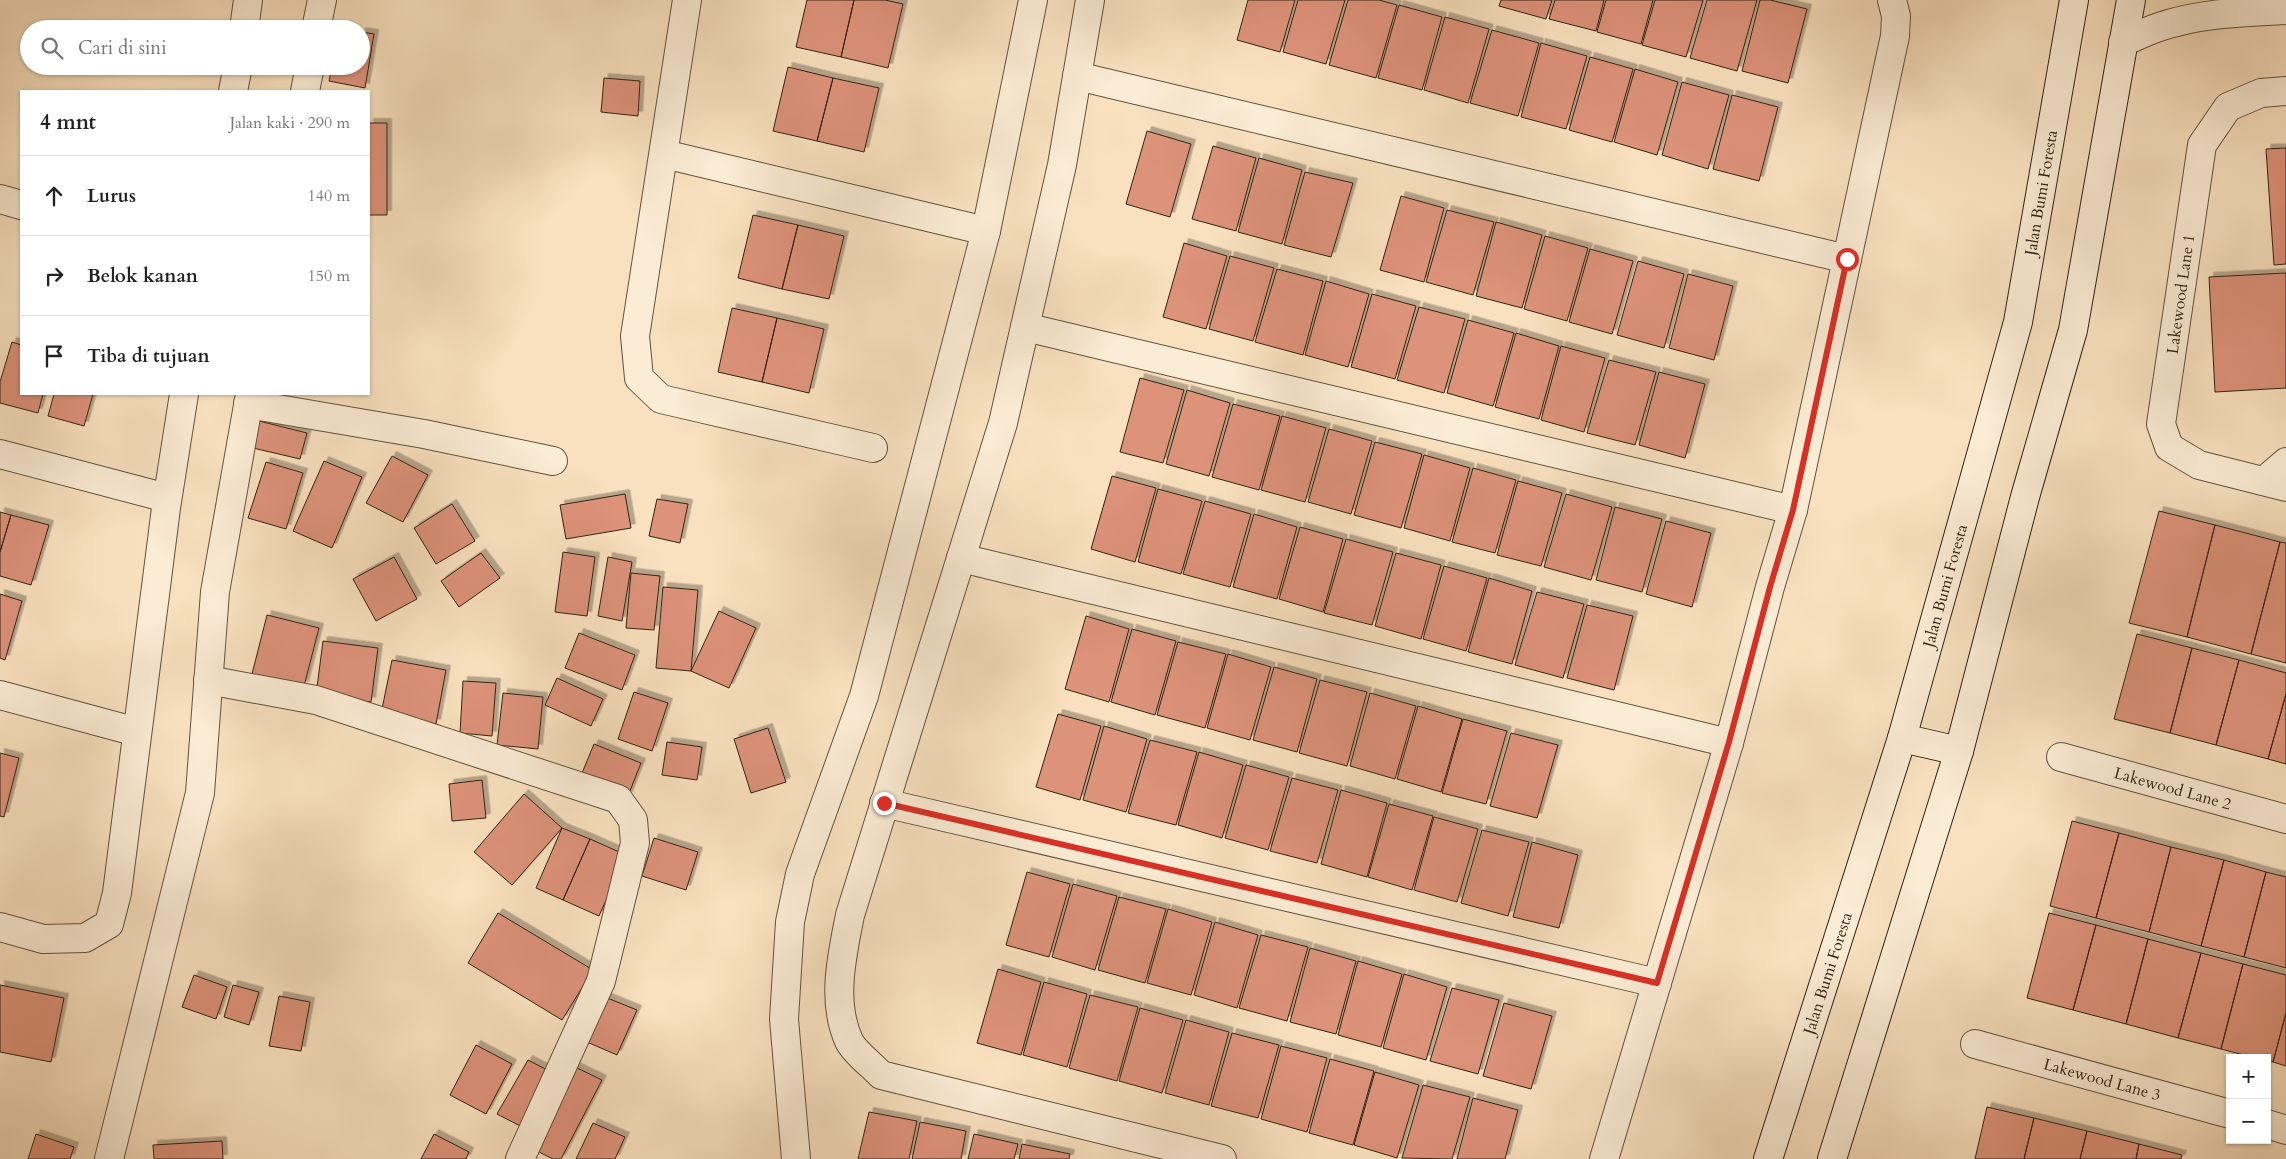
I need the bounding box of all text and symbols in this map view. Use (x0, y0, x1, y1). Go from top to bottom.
search box (20, 20, 370, 75)
icon: search (38, 34, 66, 62)
text: Cari di sini (78, 35, 167, 61)
text: 4 mnt (40, 108, 96, 137)
text: Jalan kaki · 290 m (230, 112, 350, 134)
street label: Jalan Bumi Foresta (2019, 128, 2063, 259)
icon: ahead (40, 182, 68, 210)
text: Lurus (87, 183, 136, 209)
text: 140 m (308, 185, 350, 207)
street label: Lakewood Lane 1 (2162, 233, 2200, 355)
route start (1836, 248, 1859, 271)
icon: right (40, 262, 68, 290)
text: Belok kanan (87, 263, 198, 289)
text: 150 m (308, 265, 350, 287)
icon: arrive (40, 342, 68, 370)
text: Tiba di tujuan (87, 343, 210, 369)
street label: Jalan Bumi Foresta (1917, 522, 1973, 652)
street label: Lakewood Lane 2 (2111, 762, 2234, 815)
route end (873, 792, 896, 815)
street label: Jalan Bumi Foresta (1798, 910, 1858, 1039)
street label: Lakewood Lane 3 (2041, 1053, 2163, 1107)
map controls (2226, 1054, 2271, 1144)
button: + (2226, 1054, 2271, 1099)
button: − (2226, 1099, 2271, 1144)

